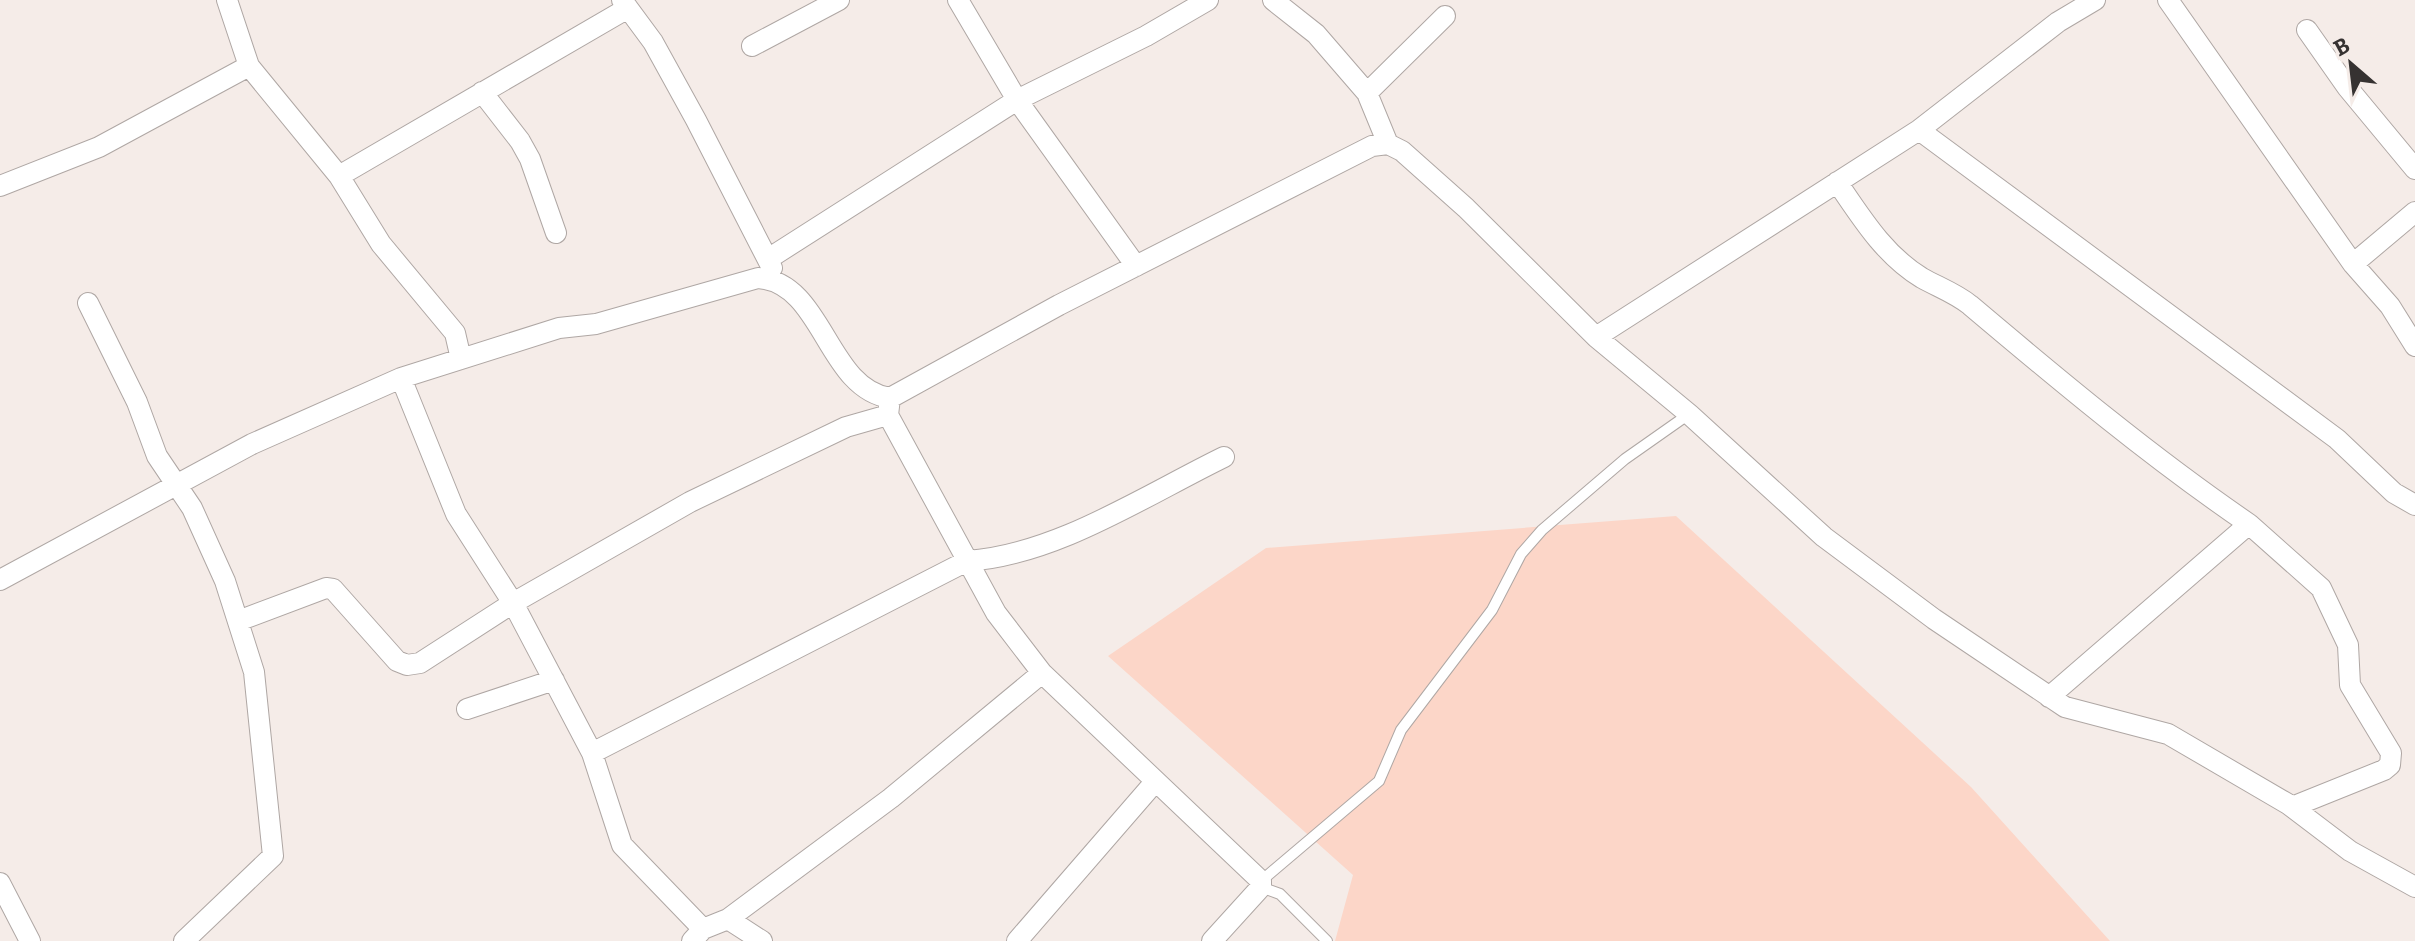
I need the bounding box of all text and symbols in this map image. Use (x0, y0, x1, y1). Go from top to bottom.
north arrow (2311, 24, 2391, 104)
text: B (2329, 32, 2354, 62)

